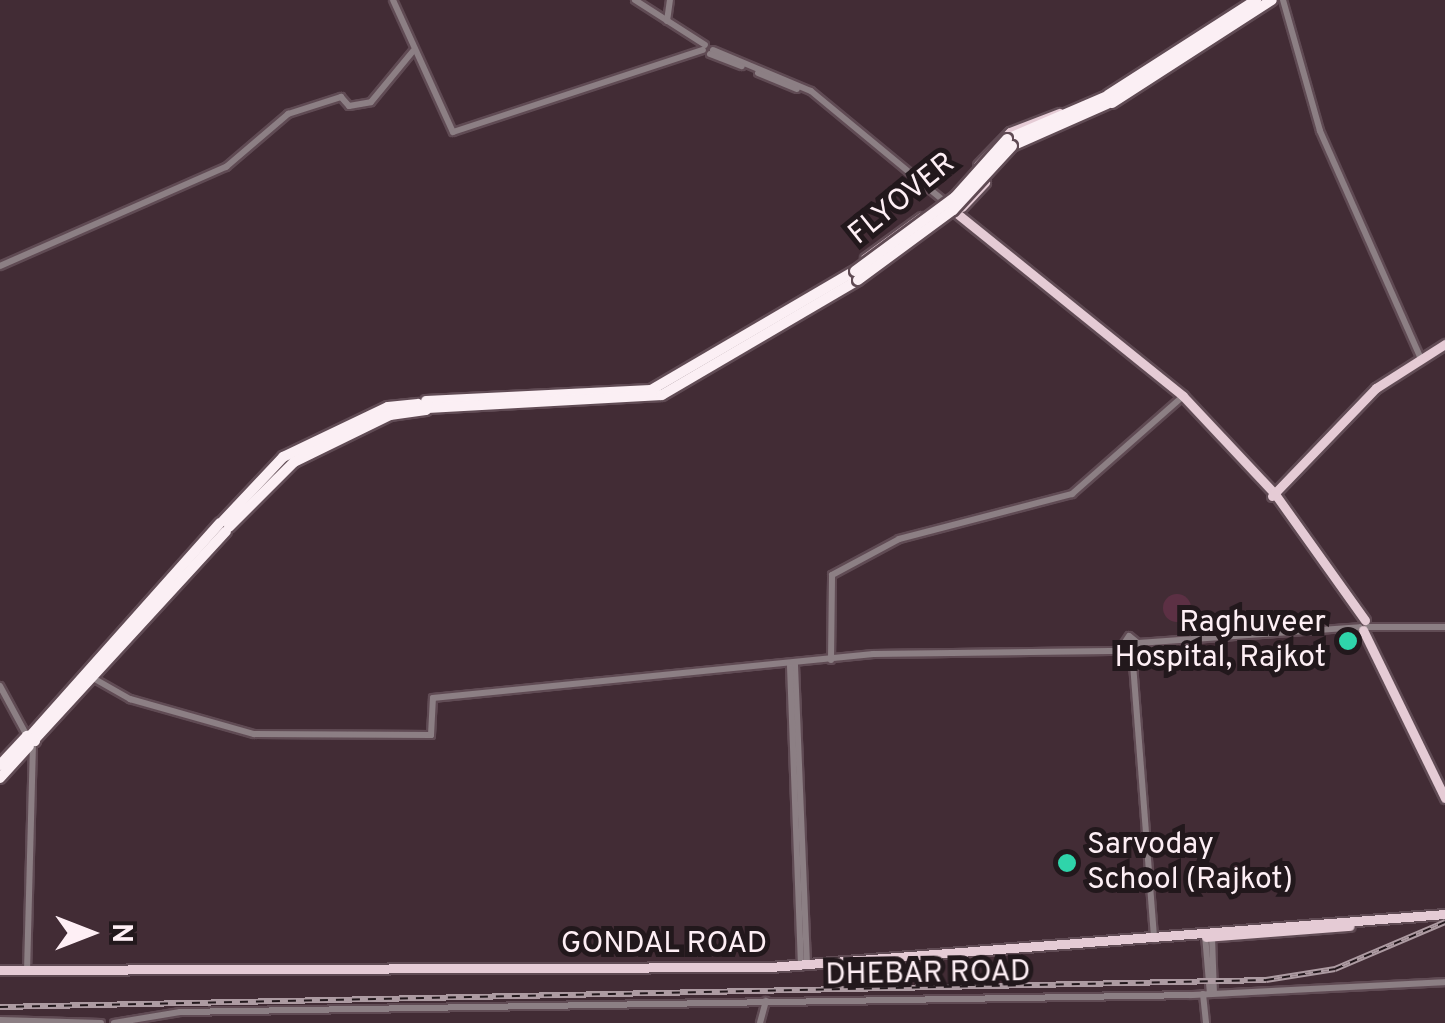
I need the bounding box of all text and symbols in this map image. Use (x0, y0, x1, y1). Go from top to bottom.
street label: FLYOVER (842, 146, 964, 254)
place label: Raghuveer Hospital, Rajkot (1115, 606, 1326, 676)
marker: Raghuveer Hospital, Rajkot (1335, 628, 1361, 654)
place label: Sarvoday School (Rajkot) (1087, 828, 1293, 898)
marker: Sarvoday School (Rajkot) (1056, 852, 1078, 874)
north arrow (40, 883, 140, 983)
text: N (102, 923, 138, 943)
street label: GONDAL ROAD (561, 927, 767, 963)
street label: DHEBAR ROAD (825, 955, 1031, 995)

